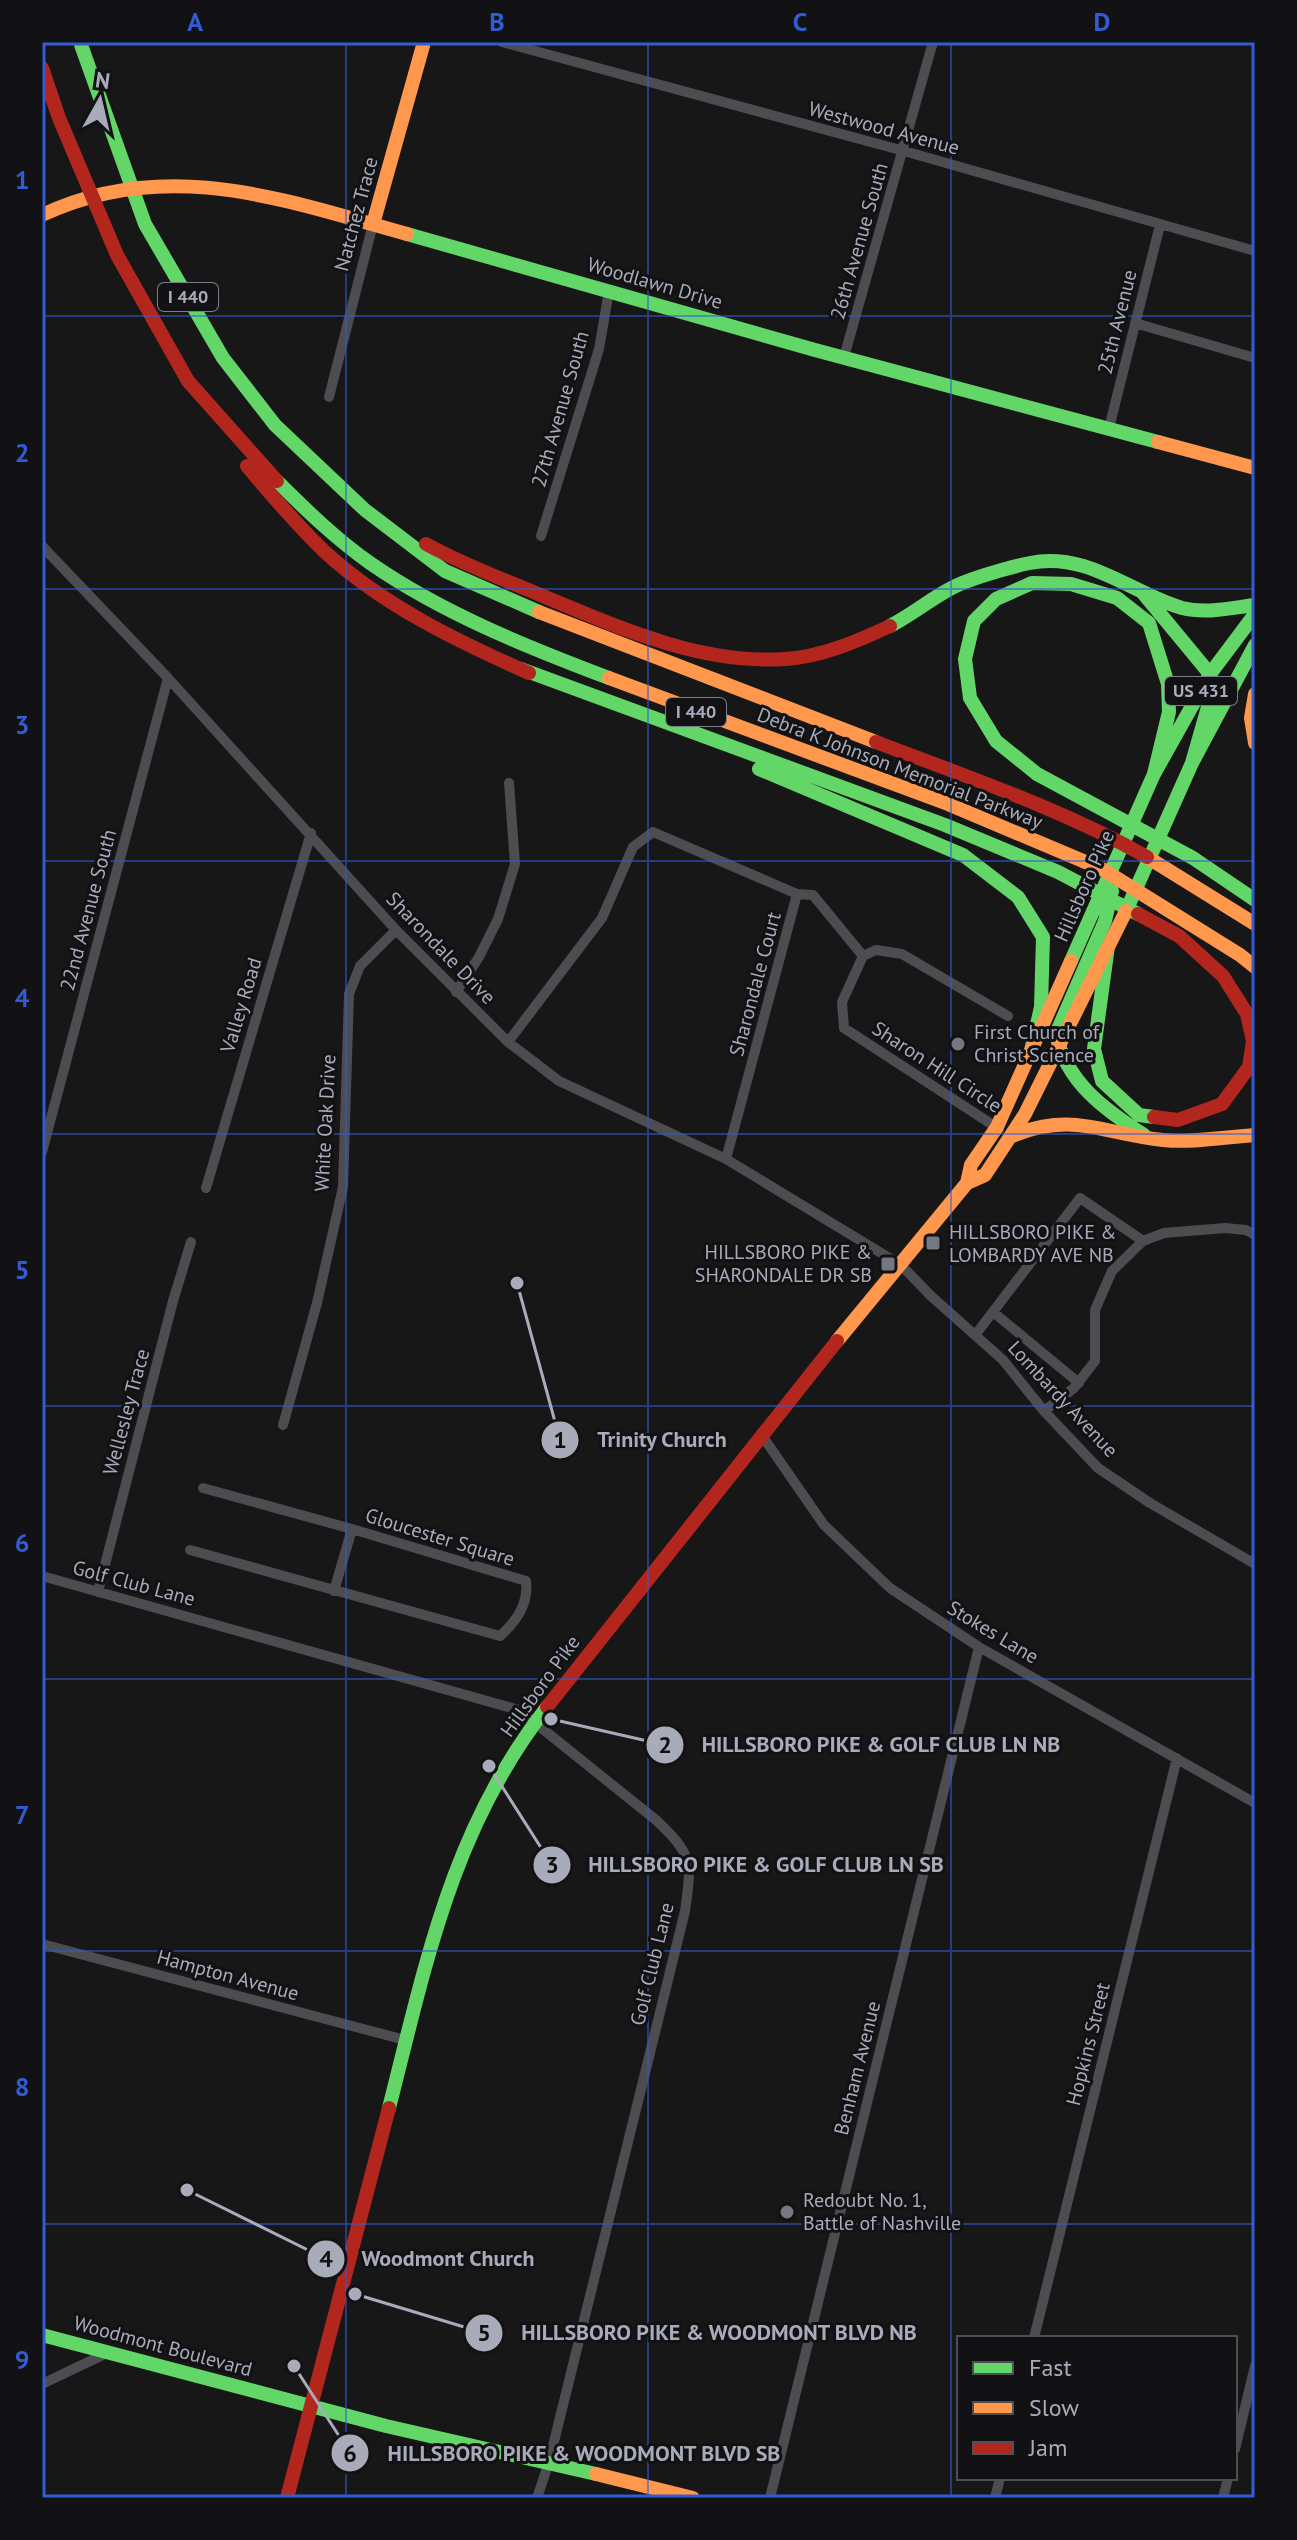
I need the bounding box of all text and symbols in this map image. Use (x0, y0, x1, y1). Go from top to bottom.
text: A (187, 5, 203, 38)
text: B (489, 5, 505, 38)
text: C (793, 5, 807, 38)
text: D (1094, 5, 1110, 38)
north arrow (60, 60, 140, 140)
text: N (94, 65, 112, 95)
street label: Westwood Avenue (806, 95, 962, 161)
street label: Natchez Trace (328, 154, 384, 274)
street label: 26th Avenue South (824, 160, 894, 322)
text: 1 (15, 163, 29, 196)
street label: Woodlawn Drive (584, 251, 726, 315)
street label: 25th Avenue (1091, 267, 1143, 377)
road number: I 440 (158, 283, 218, 311)
street label: 27th Avenue South (525, 328, 595, 490)
text: 2 (15, 436, 29, 469)
road number: US 431 (1165, 677, 1237, 705)
road number: I 440 (666, 698, 726, 726)
street label: Debra K Johnson Memorial Parkway (754, 701, 1047, 835)
text: 3 (15, 708, 29, 741)
street label: Hillsboro Pike (1048, 826, 1120, 946)
street label: 22nd Avenue South (54, 827, 122, 993)
street label: Sharondale Drive (381, 886, 501, 1010)
street label: Sharondale Court (723, 909, 787, 1059)
street label: Valley Road (214, 954, 268, 1057)
text: 4 (15, 981, 30, 1014)
street label: Sharon Hill Circle (867, 1015, 1007, 1119)
place label: First Church of Christ Science (974, 1019, 1101, 1068)
marker: First Church of Christ Science (949, 1035, 967, 1053)
street label: White Oak Drive (308, 1054, 342, 1192)
place label: HILLSBORO PIKE & LOMBARDY AVE NB (949, 1219, 1117, 1268)
marker: HILLSBORO PIKE & LOMBARDY AVE NB (924, 1234, 942, 1252)
place label: HILLSBORO PIKE & SHARONDALE DR SB (695, 1239, 872, 1288)
text: 5 (15, 1253, 29, 1286)
marker: HILLSBORO PIKE & SHARONDALE DR SB (879, 1255, 897, 1273)
street label: Lombardy Avenue (1002, 1335, 1124, 1463)
street label: Wellesley Trace (97, 1346, 155, 1478)
callout: Trinity Church (540, 1417, 743, 1463)
text: 1 (553, 1424, 567, 1455)
text: Trinity Church (597, 1425, 727, 1453)
street label: Gloucester Square (362, 1502, 518, 1572)
text: 6 (15, 1526, 29, 1559)
street label: Golf Club Lane (70, 1554, 198, 1612)
street label: Stokes Lane (943, 1595, 1043, 1669)
street label: Hillsboro Pike (494, 1630, 586, 1742)
callout: HILLSBORO PIKE & GOLF CLUB LN NB (645, 1722, 1077, 1768)
text: 2 (658, 1729, 672, 1760)
text: HILLSBORO PIKE & GOLF CLUB LN NB (702, 1730, 1060, 1758)
text: 7 (15, 1798, 29, 1831)
callout: HILLSBORO PIKE & GOLF CLUB LN SB (532, 1842, 960, 1888)
text: 3 (545, 1849, 559, 1880)
text: HILLSBORO PIKE & GOLF CLUB LN SB (588, 1850, 944, 1878)
street label: Golf Club Lane (624, 1900, 680, 2028)
street label: Hampton Avenue (154, 1944, 302, 2006)
street label: Hopkins Street (1060, 1980, 1116, 2108)
street label: Benham Avenue (828, 1998, 886, 2138)
text: 8 (15, 2070, 29, 2103)
place label: Redoubt No. 1, Battle of Nashville (803, 2187, 961, 2236)
marker: Redoubt No. 1, Battle of Nashville (778, 2203, 796, 2221)
callout: Woodmont Church (306, 2236, 551, 2282)
text: 4 (319, 2243, 333, 2274)
text: Woodmont Church (361, 2244, 535, 2272)
street label: Woodmont Boulevard (71, 2310, 255, 2382)
callout: HILLSBORO PIKE & WOODMONT BLVD NB (464, 2310, 934, 2356)
text: 5 (477, 2317, 491, 2348)
text: HILLSBORO PIKE & WOODMONT BLVD NB (521, 2318, 917, 2346)
legend (957, 2336, 1237, 2480)
text: 9 (15, 2343, 29, 2376)
text: Fast (1029, 2352, 1072, 2383)
text: Slow (1029, 2392, 1079, 2423)
callout: HILLSBORO PIKE & WOODMONT BLVD SB (330, 2430, 797, 2476)
text: Jam (1028, 2432, 1067, 2463)
text: 6 (343, 2438, 357, 2469)
text: HILLSBORO PIKE & WOODMONT BLVD SB (388, 2439, 780, 2467)

